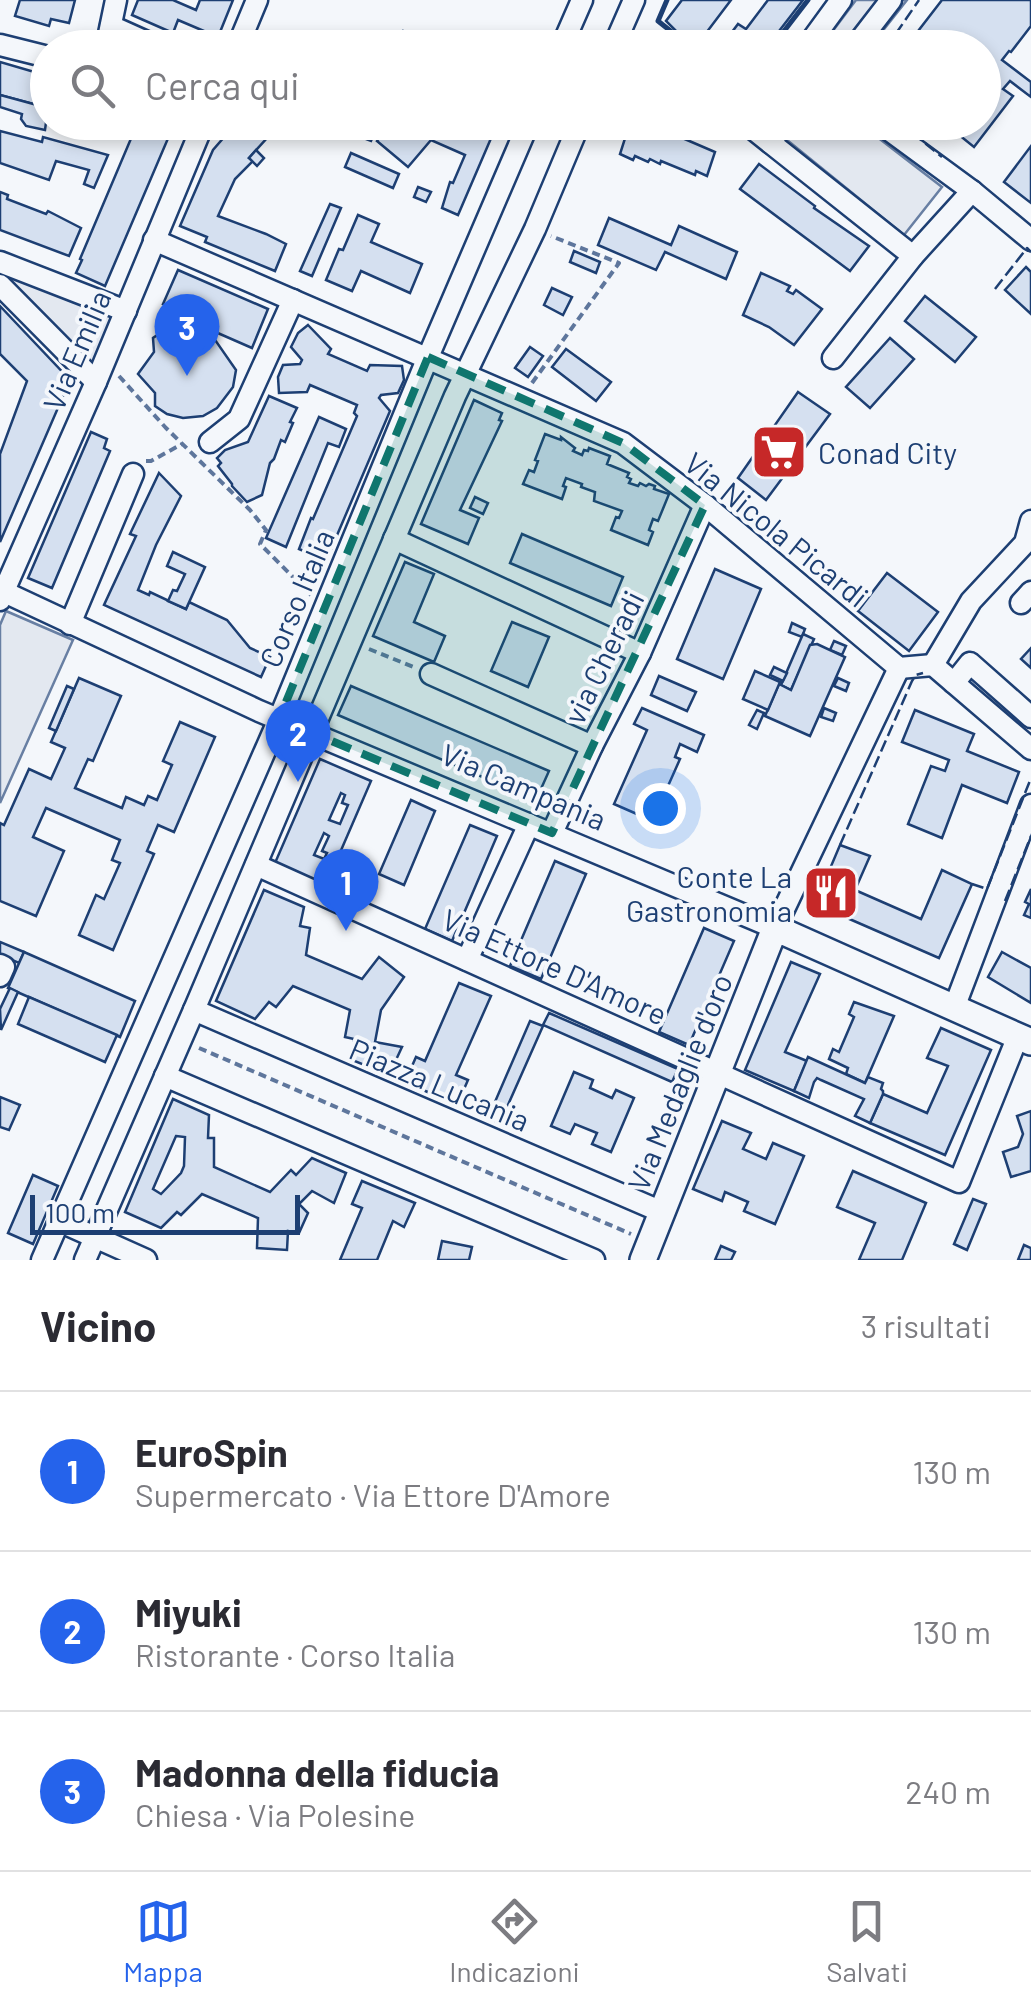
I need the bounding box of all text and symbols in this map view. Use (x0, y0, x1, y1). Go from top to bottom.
search box (30, 30, 1001, 140)
icon: search (65, 58, 120, 113)
text: Cerca qui (145, 62, 300, 108)
street label: Via Emilia (35, 284, 117, 416)
pin: 3 (154, 294, 220, 376)
supermarket icon: Conad City (749, 422, 809, 482)
place label: Conad City (818, 434, 957, 470)
street label: Via Nicola Picardi (678, 444, 876, 614)
street label: Corso Italia (251, 524, 341, 672)
street label: via Cheradi (555, 585, 651, 729)
pin: 2 (266, 700, 330, 782)
street label: Via Campania (436, 735, 612, 837)
your location (635, 783, 686, 834)
pin: 1 (314, 848, 378, 931)
place label: Conte La Gastronomia (626, 858, 792, 928)
restaurant icon: Conte La Gastronomia (801, 863, 861, 923)
street label: Via Ettore D'Amore (437, 900, 673, 1032)
street label: Via Medaglie d'oro (619, 968, 739, 1196)
street label: Piazza Lucania (345, 1030, 535, 1138)
scale bar (30, 1190, 300, 1234)
text: 100 m (45, 1195, 115, 1229)
text: Vicino (40, 1300, 156, 1350)
text: 3 risultati (861, 1306, 991, 1344)
text: EuroSpin (135, 1429, 288, 1475)
text: 1 (67, 1452, 78, 1490)
text: 130 m (912, 1452, 991, 1490)
text: Supermercato · Via Ettore D'Amore (135, 1475, 611, 1513)
text: Miyuki (135, 1589, 242, 1635)
text: 2 (64, 1612, 81, 1650)
text: 130 m (912, 1612, 991, 1650)
text: Ristorante · Corso Italia (135, 1635, 455, 1673)
text: Madonna della fiducia (135, 1749, 499, 1795)
text: 3 (64, 1772, 81, 1810)
text: 240 m (905, 1772, 991, 1810)
text: Chiesa · Via Polesine (135, 1795, 415, 1833)
tab: Mappa (123, 1894, 203, 1988)
tab: Indicazioni (449, 1894, 580, 1988)
tab: Salvati (826, 1894, 908, 1988)

